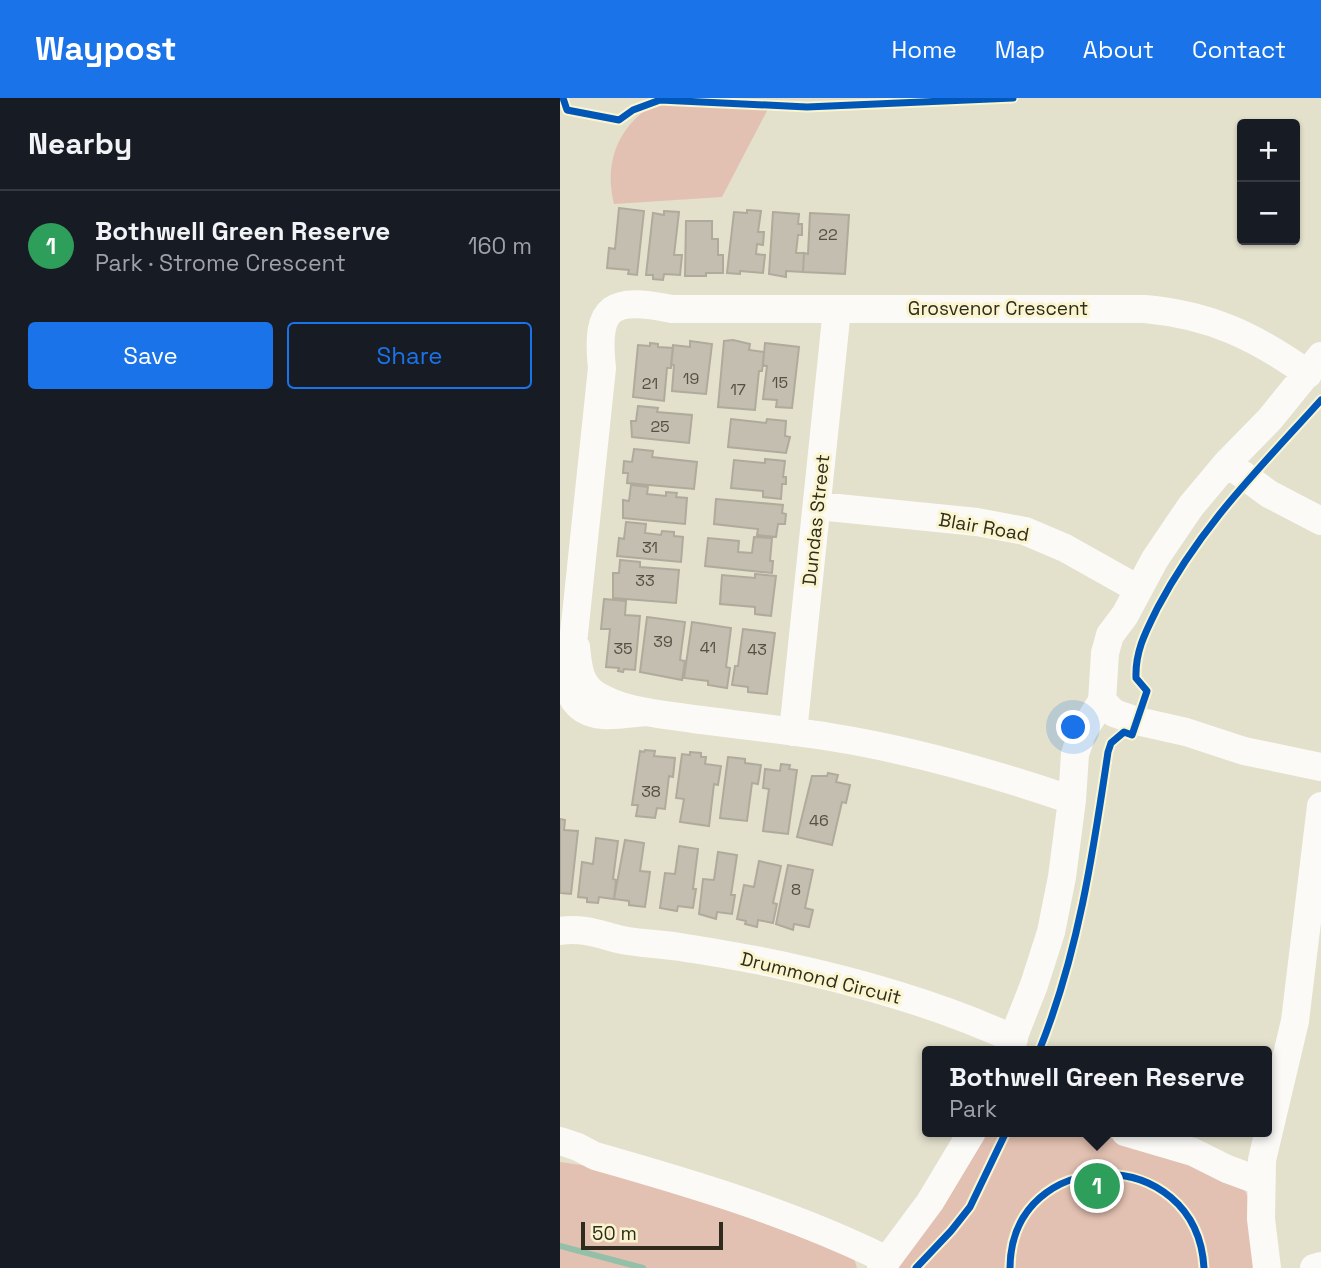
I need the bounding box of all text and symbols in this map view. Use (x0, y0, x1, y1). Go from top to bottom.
text: Waypost (35, 28, 177, 70)
text: Home (891, 34, 957, 65)
text: Map (995, 34, 1045, 65)
text: About (1083, 34, 1154, 65)
text: Contact (1192, 34, 1286, 65)
map controls (1237, 119, 1300, 245)
button: + (1237, 119, 1300, 182)
text: Nearby (28, 124, 132, 163)
button: − (1237, 182, 1300, 245)
text: Bothwell Green Reserve (95, 214, 390, 248)
house number: 22 (818, 224, 838, 245)
text: 1 (46, 231, 56, 261)
text: 160 m (468, 231, 532, 261)
text: Park · Strome Crescent (95, 248, 346, 278)
street label: Grosvenor Crescent (908, 296, 1088, 321)
button: Save (28, 322, 273, 389)
button: Share (287, 322, 532, 389)
house number: 19 (683, 368, 699, 389)
house number: 15 (772, 372, 788, 393)
house number: 21 (642, 373, 658, 394)
house number: 17 (730, 379, 746, 400)
house number: 25 (650, 416, 670, 437)
street label: Dundas Street (797, 453, 835, 587)
street label: Blair Road (937, 507, 1031, 547)
house number: 31 (642, 537, 658, 558)
house number: 33 (635, 570, 655, 591)
house number: 39 (653, 631, 673, 652)
house number: 41 (700, 637, 716, 658)
house number: 35 (613, 638, 633, 659)
house number: 43 (747, 639, 767, 660)
your location (1056, 710, 1090, 744)
house number: 38 (641, 781, 661, 802)
house number: 46 (809, 810, 829, 831)
house number: 8 (791, 879, 801, 900)
street label: Drummond Circuit (738, 946, 904, 1010)
popup (922, 1046, 1272, 1137)
text: Bothwell Green Reserve (949, 1060, 1245, 1094)
text: Park (949, 1094, 997, 1124)
pin: 1 (1074, 1160, 1120, 1212)
scale bar (581, 1219, 723, 1251)
text: 50 m (592, 1221, 637, 1246)

